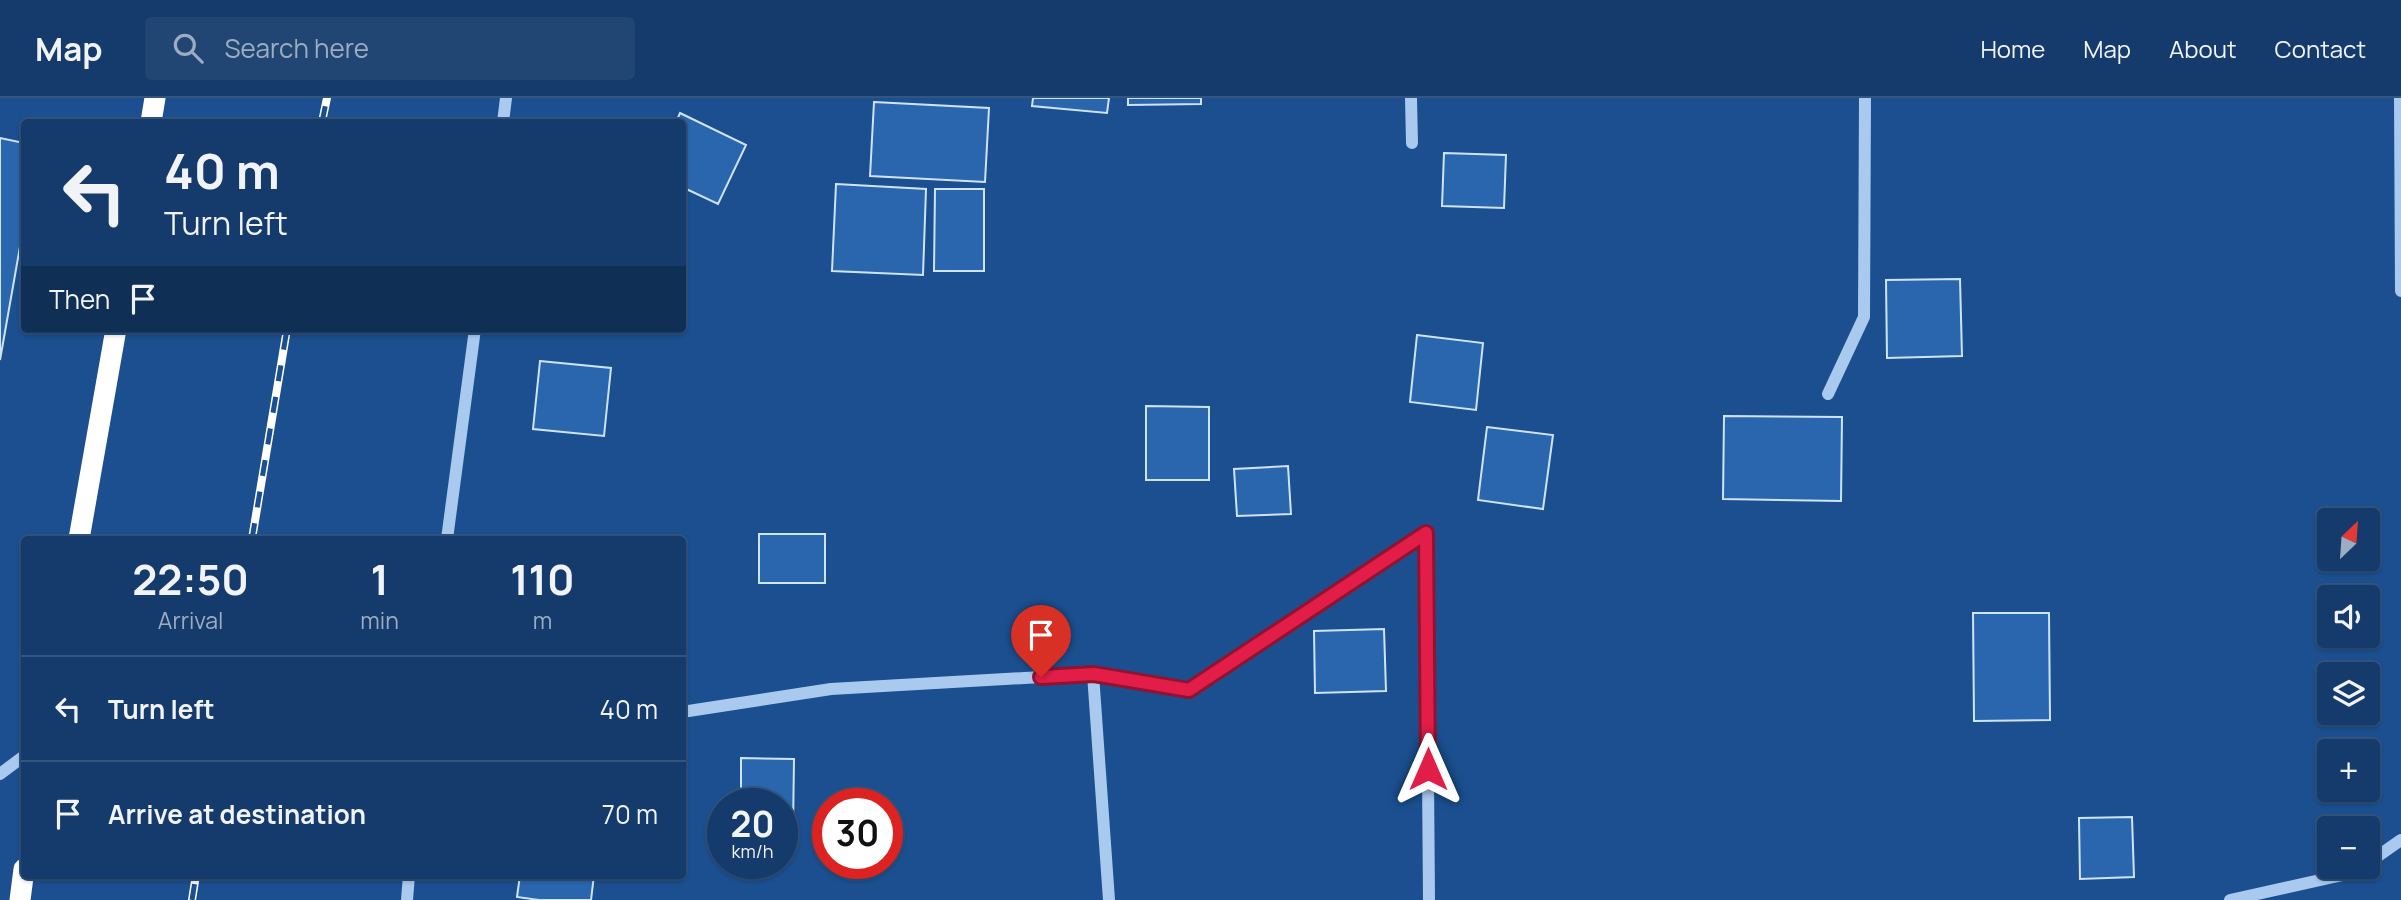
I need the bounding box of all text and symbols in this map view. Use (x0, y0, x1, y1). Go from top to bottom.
search box (145, 17, 635, 80)
text: Map (35, 26, 103, 71)
icon: search (169, 29, 207, 67)
text: Search here (225, 30, 369, 66)
text: Home (1980, 32, 2045, 65)
text: Map (2083, 32, 2131, 65)
text: About (2169, 32, 2237, 65)
text: Contact (2275, 32, 2366, 65)
text: 40 m (164, 137, 280, 204)
icon: left (49, 147, 140, 238)
text: Turn left (164, 201, 288, 245)
icon: arrive (124, 280, 162, 318)
text: Then (49, 281, 110, 317)
north arrow (2317, 508, 2380, 570)
map controls (2317, 508, 2380, 879)
text: 22:50 (132, 550, 249, 608)
text: 1 (370, 550, 389, 608)
text: 110 (510, 550, 575, 608)
button: sound (2317, 585, 2380, 648)
text: Arrival (158, 604, 223, 636)
text: min (360, 604, 399, 636)
text: m (533, 604, 552, 636)
pin (1011, 605, 1071, 677)
icon: arrive (1022, 616, 1060, 654)
button: layers (2317, 662, 2380, 725)
icon: left (49, 690, 87, 728)
text: Turn left (108, 691, 215, 727)
text: 40 m (600, 691, 658, 727)
position arrow (1391, 732, 1465, 806)
button: + (2317, 739, 2380, 802)
speed limit sign: 30 (812, 788, 903, 879)
icon: arrive (49, 795, 87, 833)
text: Arrive at destination (108, 796, 366, 832)
text: 70 m (602, 796, 658, 832)
text: 20 (731, 800, 774, 848)
button: − (2317, 816, 2380, 879)
text: km/h (732, 839, 773, 863)

